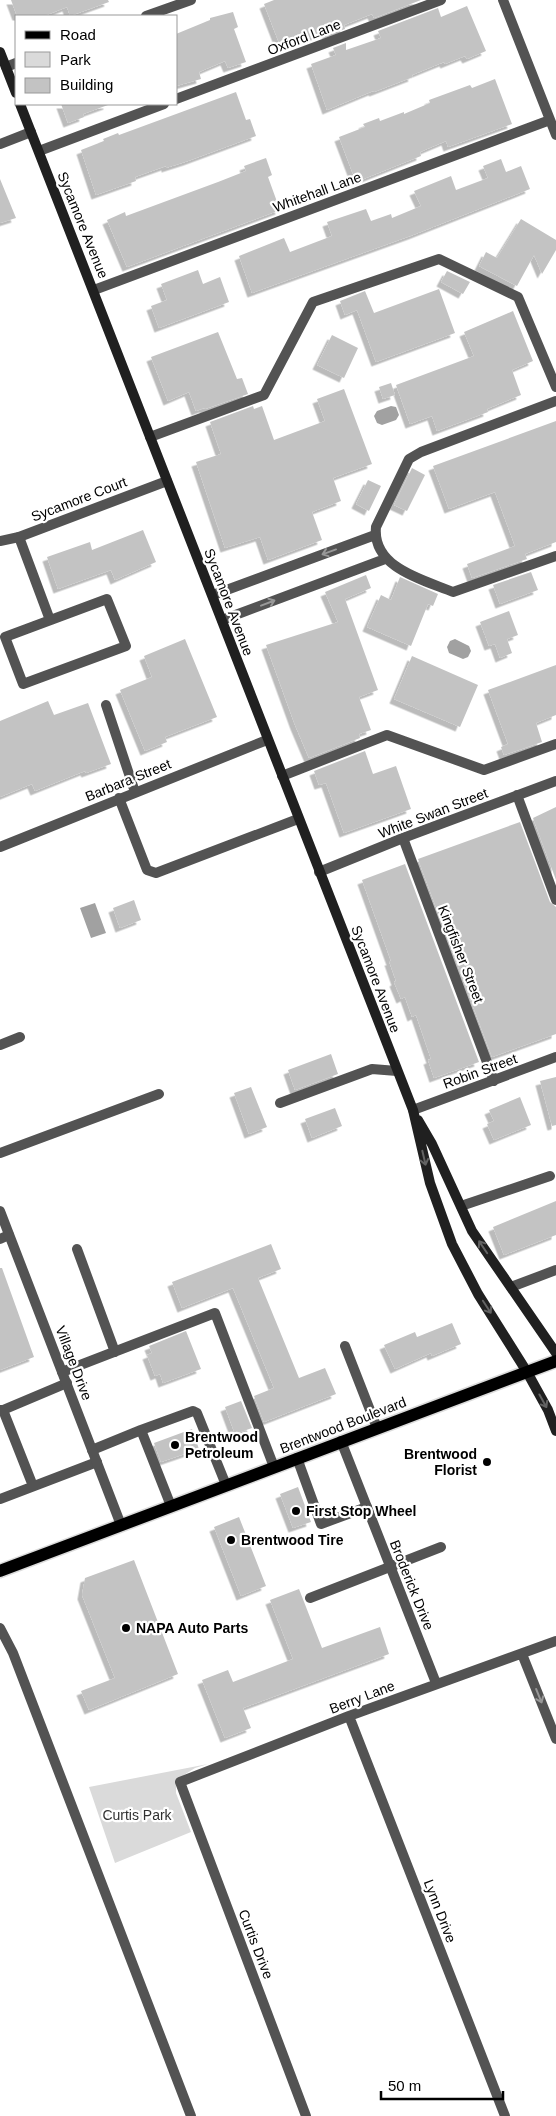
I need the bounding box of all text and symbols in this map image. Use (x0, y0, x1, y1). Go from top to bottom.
legend (15, 15, 178, 105)
street label: Oxford Lane (265, 16, 343, 58)
text: Road (60, 26, 96, 43)
text: Park (60, 51, 91, 68)
text: Building (60, 76, 113, 93)
street label: Sycamore Avenue (54, 169, 112, 281)
street label: Whitehall Lane (271, 169, 363, 215)
street label: Sycamore Court (29, 473, 129, 525)
street label: Sycamore Avenue (201, 546, 257, 658)
one-way arrow (322, 548, 337, 557)
one-way arrow (259, 598, 275, 607)
street label: Barbara Street (83, 755, 173, 804)
street label: White Swan Street (376, 785, 490, 841)
street label: Kingfisher Street (435, 903, 487, 1005)
street label: Sycamore Avenue (348, 923, 404, 1035)
street label: Robin Street (441, 1050, 519, 1092)
one-way arrow (420, 1149, 429, 1165)
one-way arrow (478, 1240, 488, 1254)
one-way arrow (482, 1300, 492, 1314)
street label: Village Drive (52, 1324, 96, 1403)
one-way arrow (538, 1393, 548, 1407)
street label: Brentwood Boulevard (278, 1394, 408, 1456)
place label: Brentwood Petroleum (185, 1429, 258, 1461)
marker: Brentwood Petroleum (169, 1439, 181, 1451)
place label: Brentwood Florist (404, 1446, 477, 1478)
marker: Brentwood Florist (481, 1456, 493, 1468)
place label: First Stop Wheel (306, 1503, 416, 1519)
marker: First Stop Wheel (290, 1505, 302, 1517)
place label: Brentwood Tire (241, 1532, 344, 1548)
marker: Brentwood Tire (225, 1534, 237, 1546)
street label: Broderick Drive (387, 1538, 437, 1633)
place label: NAPA Auto Parts (136, 1620, 248, 1636)
marker: NAPA Auto Parts (120, 1622, 132, 1634)
street label: Berry Lane (327, 1677, 397, 1717)
one-way arrow (535, 1688, 544, 1703)
park label: Curtis Park (102, 1807, 173, 1823)
street label: Lynn Drive (421, 1877, 459, 1945)
street label: Curtis Drive (235, 1907, 277, 1981)
scale bar (381, 2068, 504, 2100)
text: 50 m (388, 2077, 421, 2094)

